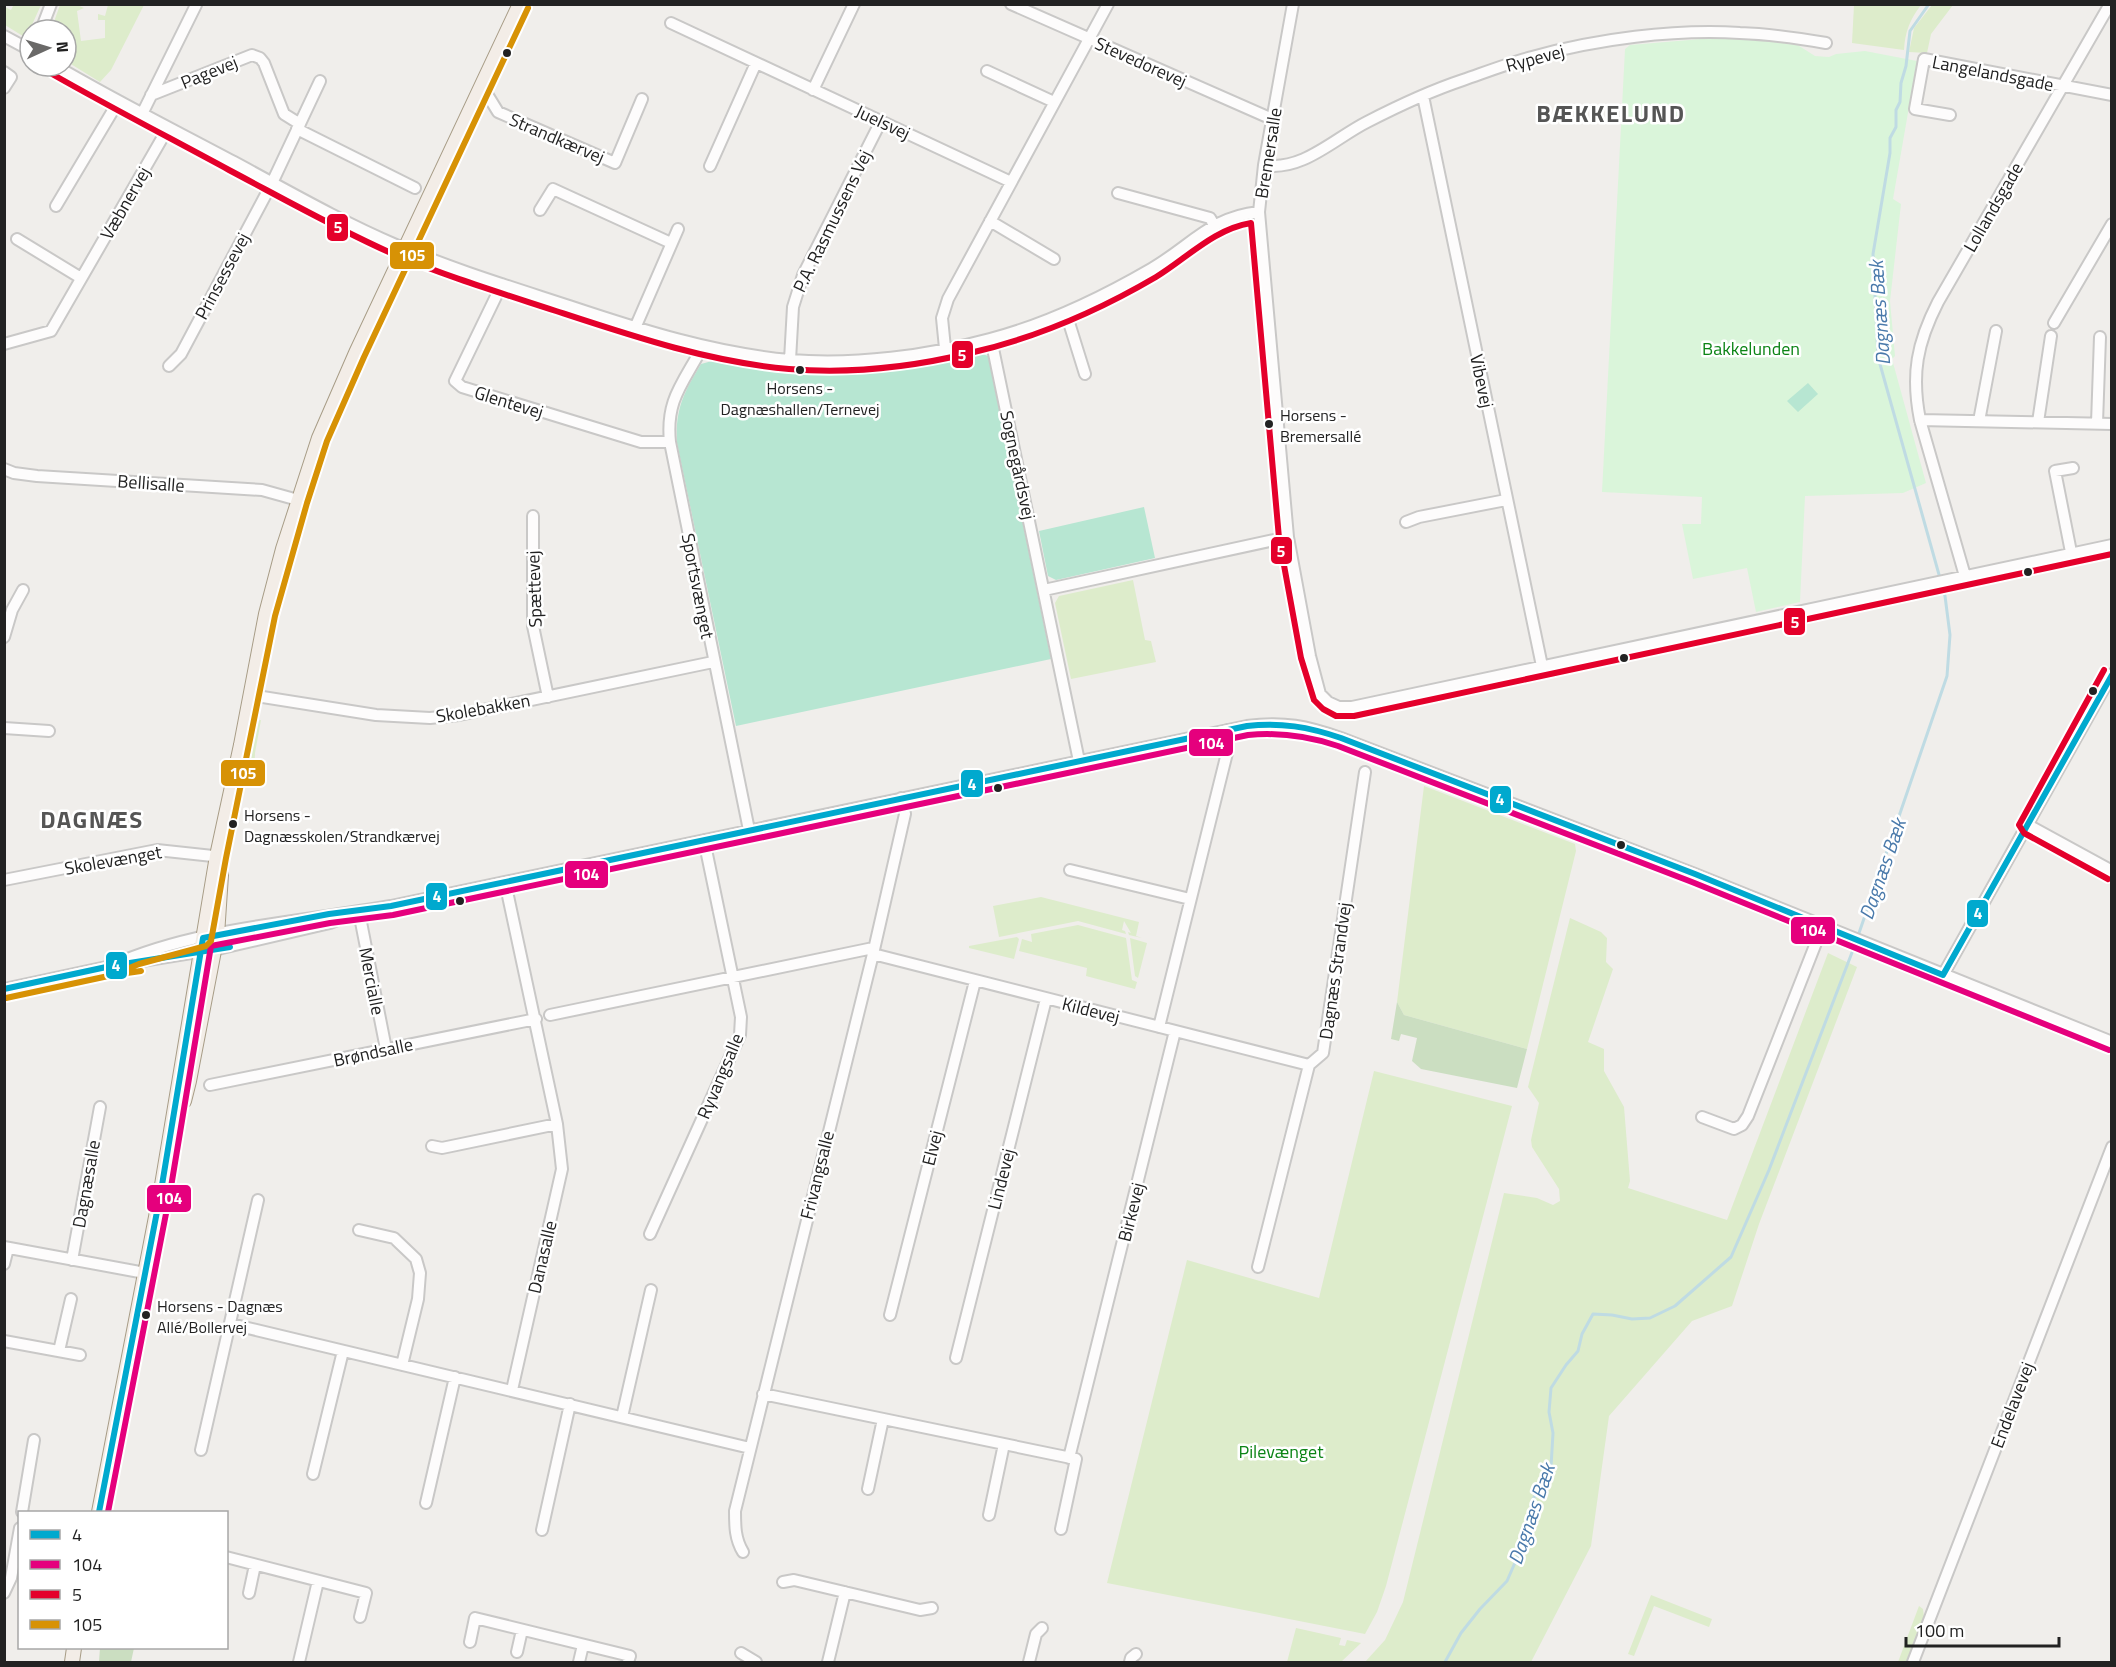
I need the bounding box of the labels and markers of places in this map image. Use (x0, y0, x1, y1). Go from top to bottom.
unlabelled marker (501, 47, 513, 59)
marker: Horsens - Dagnæshallen/Ternevej (794, 364, 806, 376)
place label: Horsens - Dagnæshallen/Ternevej (721, 376, 879, 421)
place label: Horsens - Bremersallé (1280, 403, 1361, 448)
marker: Horsens - Bremersallé (1263, 418, 1275, 430)
unlabelled marker (2022, 566, 2034, 578)
unlabelled marker (1618, 652, 1630, 664)
unlabelled marker (2087, 685, 2099, 697)
unlabelled marker (992, 782, 1004, 794)
place label: Horsens - Dagnæsskolen/Strandkærvej (244, 803, 440, 848)
marker: Horsens - Dagnæsskolen/Strandkærvej (227, 818, 239, 830)
unlabelled marker (1615, 839, 1627, 851)
unlabelled marker (454, 895, 466, 907)
place label: Horsens - Dagnæs Allé/Bollervej (157, 1294, 283, 1339)
marker: Horsens - Dagnæs Allé/Bollervej (140, 1309, 152, 1321)

